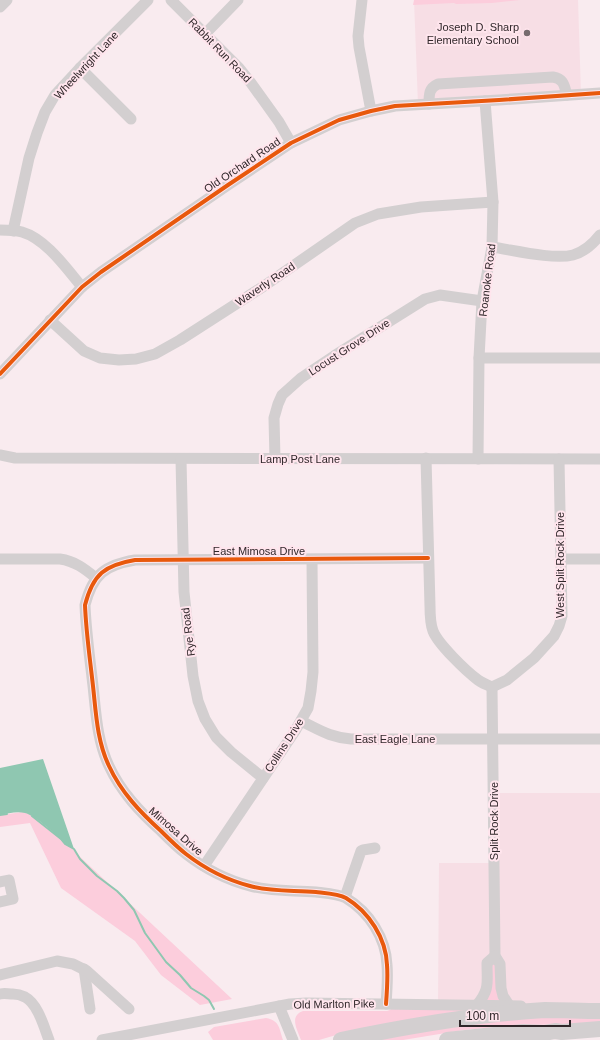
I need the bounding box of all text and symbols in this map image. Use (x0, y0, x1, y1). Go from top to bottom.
street label: Rabbit Run Road (186, 15, 254, 85)
place label: Joseph D. Sharp Elementary School (427, 21, 519, 46)
marker: Joseph D. Sharp Elementary School (522, 28, 532, 38)
street label: Wheelwright Lane (52, 29, 120, 101)
street label: Old Orchard Road (202, 135, 282, 195)
street label: Roanoke Road (477, 243, 497, 317)
street label: Waverly Road (233, 260, 297, 308)
street label: Locust Grove Drive (306, 316, 392, 378)
street label: Lamp Post Lane (260, 453, 340, 465)
street label: West Split Rock Drive (554, 512, 566, 618)
street label: East Mimosa Drive (213, 545, 305, 557)
street label: Rye Road (179, 607, 197, 657)
street label: Collins Drive (262, 716, 306, 774)
street label: East Eagle Lane (355, 733, 435, 745)
street label: Split Rock Drive (488, 782, 500, 860)
street label: Mimosa Drive (147, 804, 205, 858)
street label: Old Marlton Pike (293, 997, 375, 1011)
scale bar (460, 1002, 570, 1028)
text: 100 m (466, 1009, 499, 1023)

